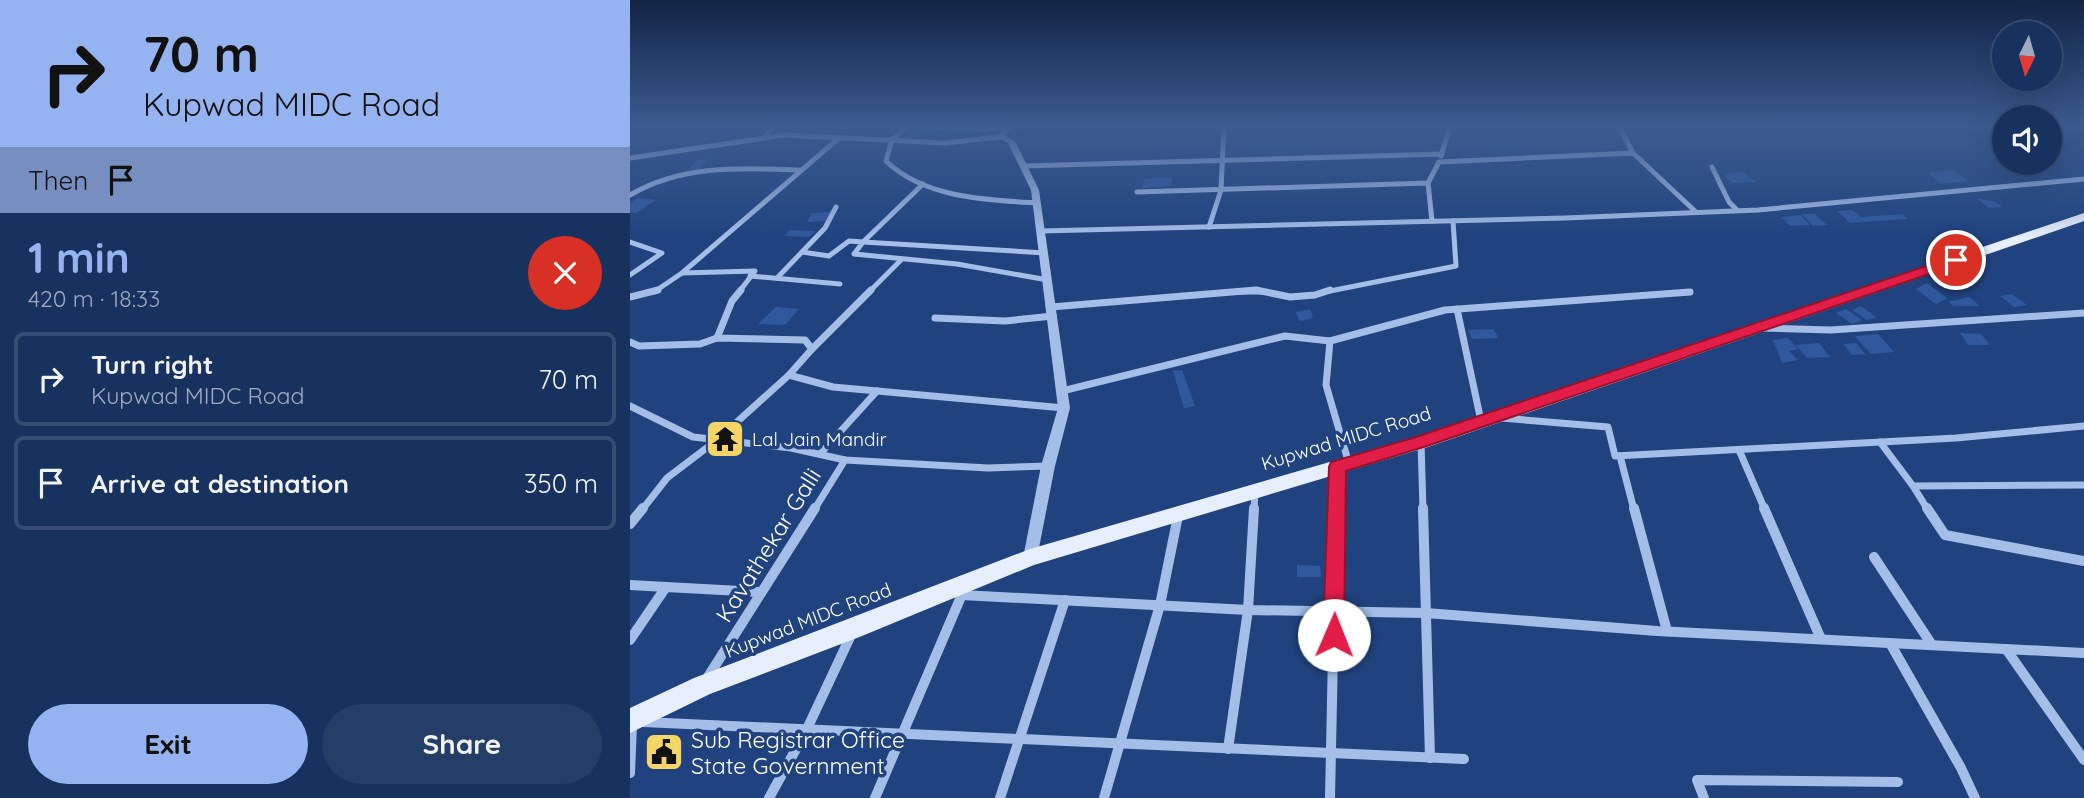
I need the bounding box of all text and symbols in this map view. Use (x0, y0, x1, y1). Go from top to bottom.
north arrow (1992, 21, 2062, 91)
map controls (1992, 21, 2062, 175)
text: 70 m (143, 23, 259, 84)
icon: right (28, 28, 119, 119)
text: Kupwad MIDC Road (143, 84, 440, 124)
button: sound (1992, 105, 2062, 175)
icon: arrive (102, 161, 140, 199)
text: Then (28, 164, 88, 197)
pin (1926, 230, 1986, 290)
text: 1 min (28, 231, 130, 284)
button: close (528, 236, 602, 310)
icon: arrive (1937, 241, 1975, 279)
text: 420 m · 18:33 (28, 284, 160, 313)
text: Turn right (91, 348, 213, 381)
icon: right (32, 360, 70, 398)
text: 70 m (538, 363, 598, 396)
text: Kupwad MIDC Road (91, 381, 305, 410)
street label: Kupwad MIDC Road (1258, 401, 1434, 475)
temple icon: Lal Jain Mandir (704, 418, 746, 460)
place label: Lal Jain Mandir (752, 427, 888, 451)
street label: Kavathekar Galli (709, 463, 827, 627)
icon: arrive (32, 464, 70, 502)
text: Arrive at destination (91, 467, 349, 500)
text: 350 m (524, 467, 598, 500)
street label: Kupwad MIDC Road (721, 577, 895, 663)
position arrow (1297, 598, 1371, 672)
button: Exit (28, 704, 308, 784)
button: Share (322, 704, 602, 784)
place label: Sub Registrar Office State Government (691, 725, 905, 780)
public building icon: Sub Registrar Office State Government (643, 731, 685, 773)

